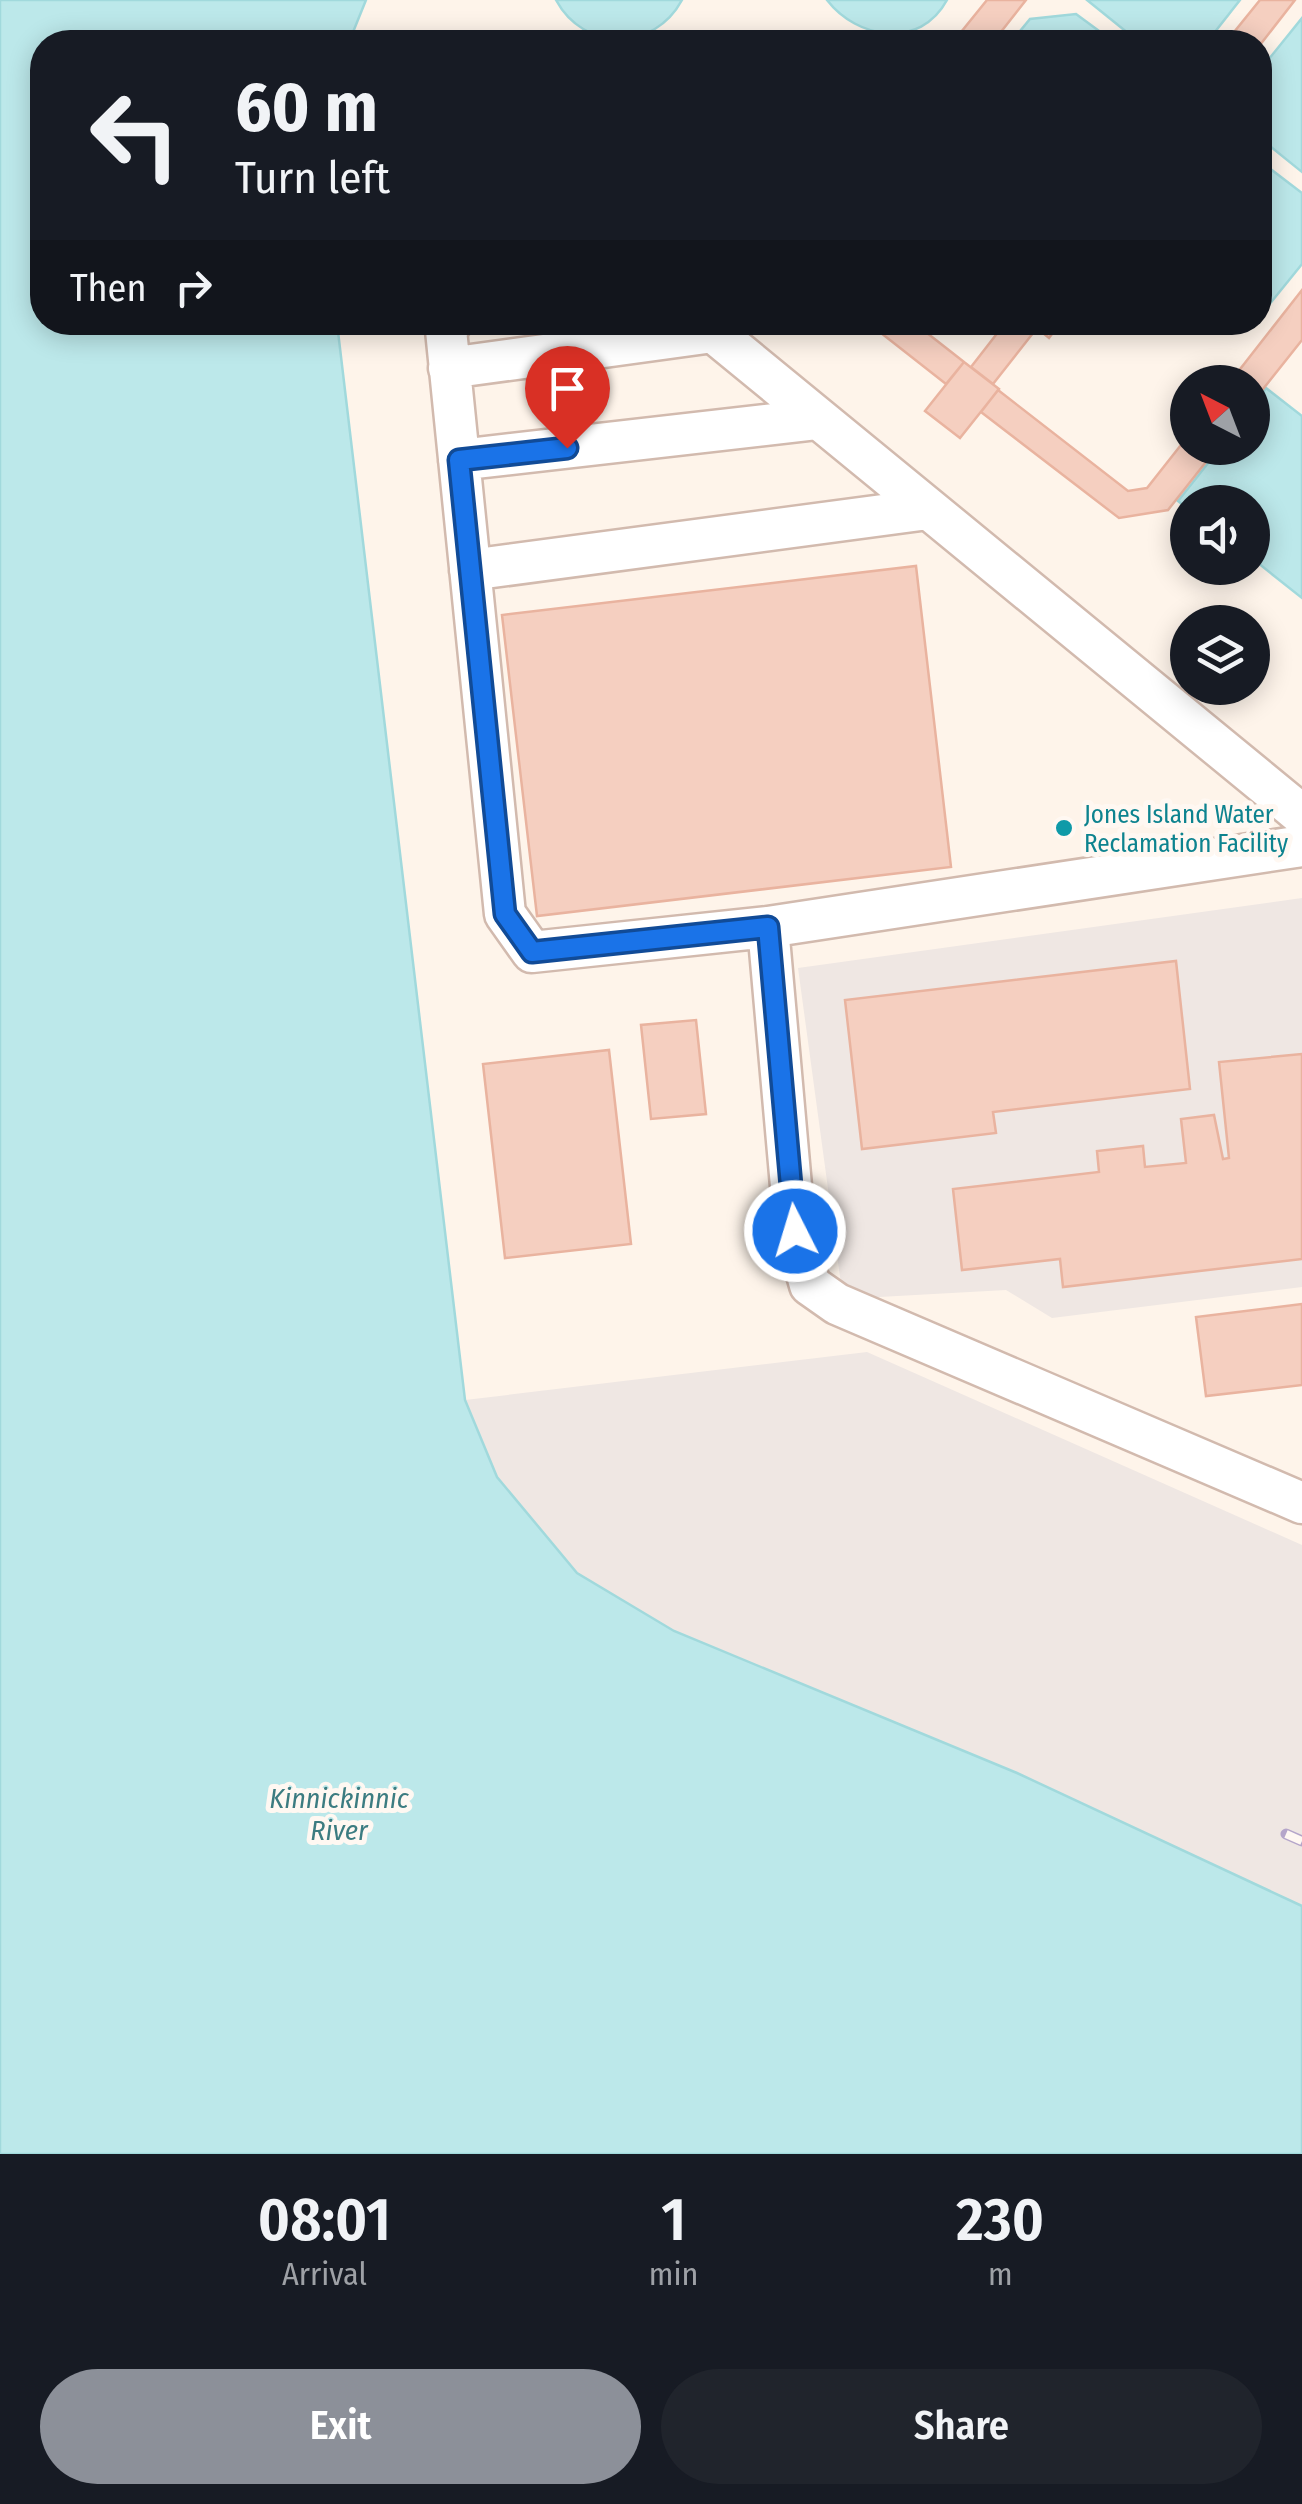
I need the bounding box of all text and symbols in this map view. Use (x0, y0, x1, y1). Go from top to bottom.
text: 60 m (235, 66, 378, 150)
icon: left (70, 70, 200, 200)
text: Turn left (235, 151, 390, 205)
icon: right (166, 260, 221, 315)
text: Then (70, 265, 146, 311)
pin (525, 346, 610, 449)
icon: arrive (540, 361, 595, 416)
north arrow (1170, 365, 1270, 465)
map controls (1170, 365, 1270, 705)
button: sound (1170, 485, 1270, 585)
button: layers (1170, 605, 1270, 705)
place label: Jones Island Water Reclamation Facility (1084, 800, 1288, 859)
marker: Jones Island Water Reclamation Facility (1053, 817, 1075, 839)
position arrow (743, 1179, 847, 1283)
water label: Kinnickinnic River (269, 1782, 410, 1847)
text: 08:01 (258, 2184, 391, 2256)
text: 1 (661, 2184, 686, 2256)
text: 230 (956, 2184, 1044, 2256)
text: Arrival (282, 2255, 367, 2293)
text: min (649, 2255, 698, 2293)
text: m (988, 2255, 1012, 2293)
button: Exit (40, 2369, 641, 2484)
button: Share (661, 2369, 1262, 2484)

